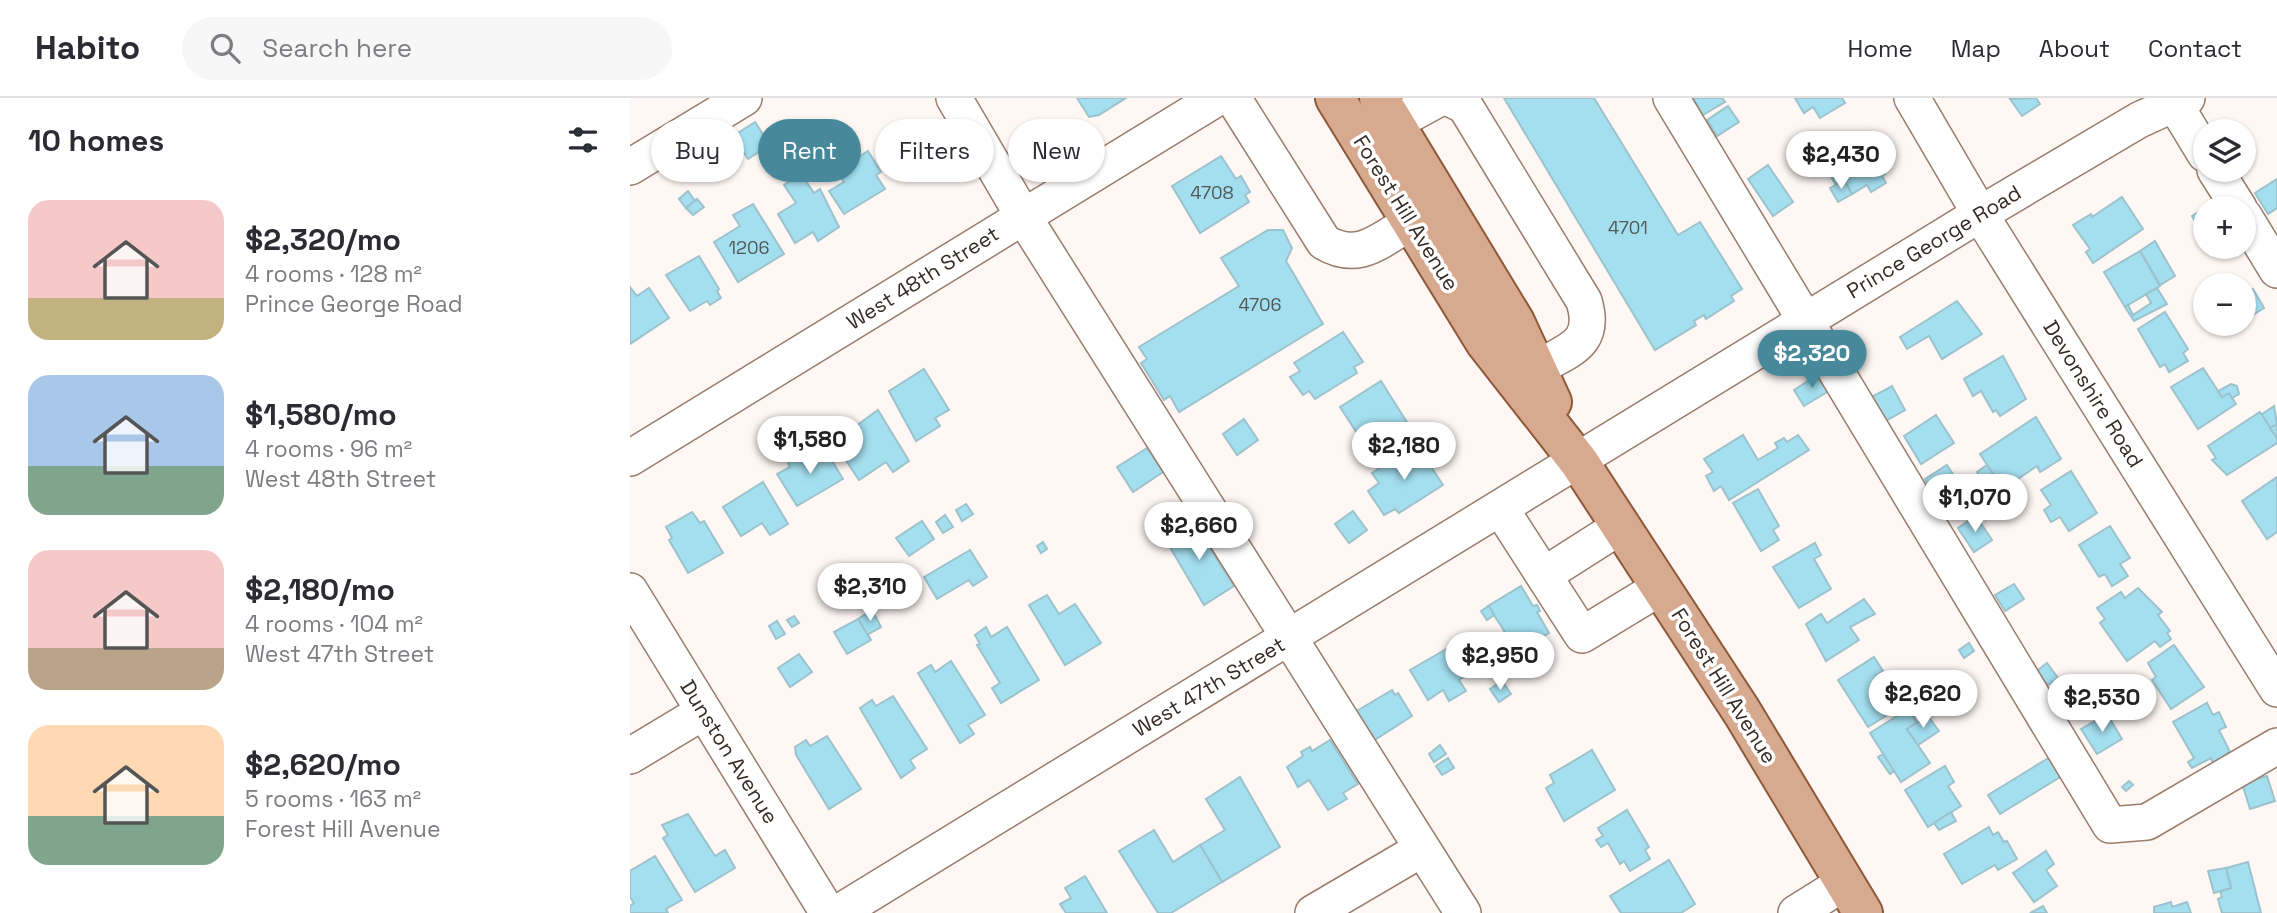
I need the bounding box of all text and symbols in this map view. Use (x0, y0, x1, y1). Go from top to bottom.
search box (182, 17, 672, 80)
text: Habito (35, 27, 140, 69)
icon: search (206, 29, 244, 67)
text: Search here (262, 31, 412, 65)
text: Home (1847, 33, 1913, 64)
text: Map (1951, 33, 2001, 64)
text: About (2039, 33, 2110, 64)
text: Contact (2148, 33, 2242, 64)
chip: Buy (651, 119, 744, 182)
chip: Rent (758, 119, 861, 182)
chip: Filters (875, 119, 994, 182)
chip: New (1008, 119, 1105, 182)
map controls (2193, 119, 2256, 336)
button: layers (2193, 119, 2256, 182)
text: 10 homes (28, 121, 164, 160)
icon: filters (564, 121, 602, 159)
street label: Forest Hill Avenue (1348, 130, 1465, 296)
pin: $2,430 (1784, 132, 1898, 191)
text: $2,430 (1802, 139, 1880, 169)
street label: Prince George Road (1842, 179, 2026, 304)
house number: 4708 (1190, 181, 1234, 204)
button: + (2193, 196, 2256, 259)
house number: 4701 (1608, 216, 1648, 239)
text: $2,320/mo (245, 220, 401, 259)
street label: West 48th Street (841, 220, 1004, 335)
icon: home (84, 228, 168, 312)
house number: 1206 (729, 236, 769, 259)
text: 4 rooms · 128 m² (245, 259, 422, 289)
button: − (2193, 273, 2256, 336)
text: Prince George Road (245, 289, 463, 319)
house number: 4706 (1238, 293, 1282, 316)
street label: Devonshire Road (2037, 315, 2150, 472)
pin: $2,320 (1755, 330, 1869, 390)
text: $2,320 (1774, 338, 1850, 368)
text: $1,580/mo (245, 395, 397, 434)
icon: home (84, 403, 168, 487)
pin: $1,580 (753, 416, 867, 476)
pin: $2,180 (1347, 422, 1461, 482)
text: $1,580 (773, 424, 847, 454)
text: $2,180 (1368, 430, 1440, 460)
text: 4 rooms · 96 m² (245, 434, 412, 464)
text: West 48th Street (245, 464, 436, 494)
pin: $1,070 (1918, 474, 2032, 534)
text: $1,070 (1939, 482, 2011, 512)
pin: $2,660 (1142, 503, 1256, 562)
text: $2,660 (1160, 510, 1238, 540)
pin: $2,310 (813, 564, 927, 623)
text: $2,180/mo (245, 570, 395, 609)
text: $2,310 (833, 571, 907, 601)
icon: home (84, 578, 168, 662)
street label: Forest Hill Avenue (1666, 603, 1783, 769)
text: 4 rooms · 104 m² (245, 609, 423, 639)
street label: West 47th Street (1128, 631, 1290, 743)
pin: $2,950 (1443, 632, 1557, 692)
text: West 47th Street (245, 639, 434, 669)
text: $2,950 (1461, 640, 1539, 670)
pin: $2,620 (1866, 670, 1980, 730)
pin: $2,530 (2045, 674, 2159, 734)
street label: Dunston Avenue (674, 675, 785, 829)
text: $2,620 (1885, 678, 1961, 708)
text: $2,530 (2063, 682, 2141, 712)
text: $2,620/mo (245, 745, 401, 784)
icon: home (84, 753, 168, 837)
text: 5 rooms · 163 m² (245, 784, 421, 814)
text: Forest Hill Avenue (245, 814, 441, 844)

